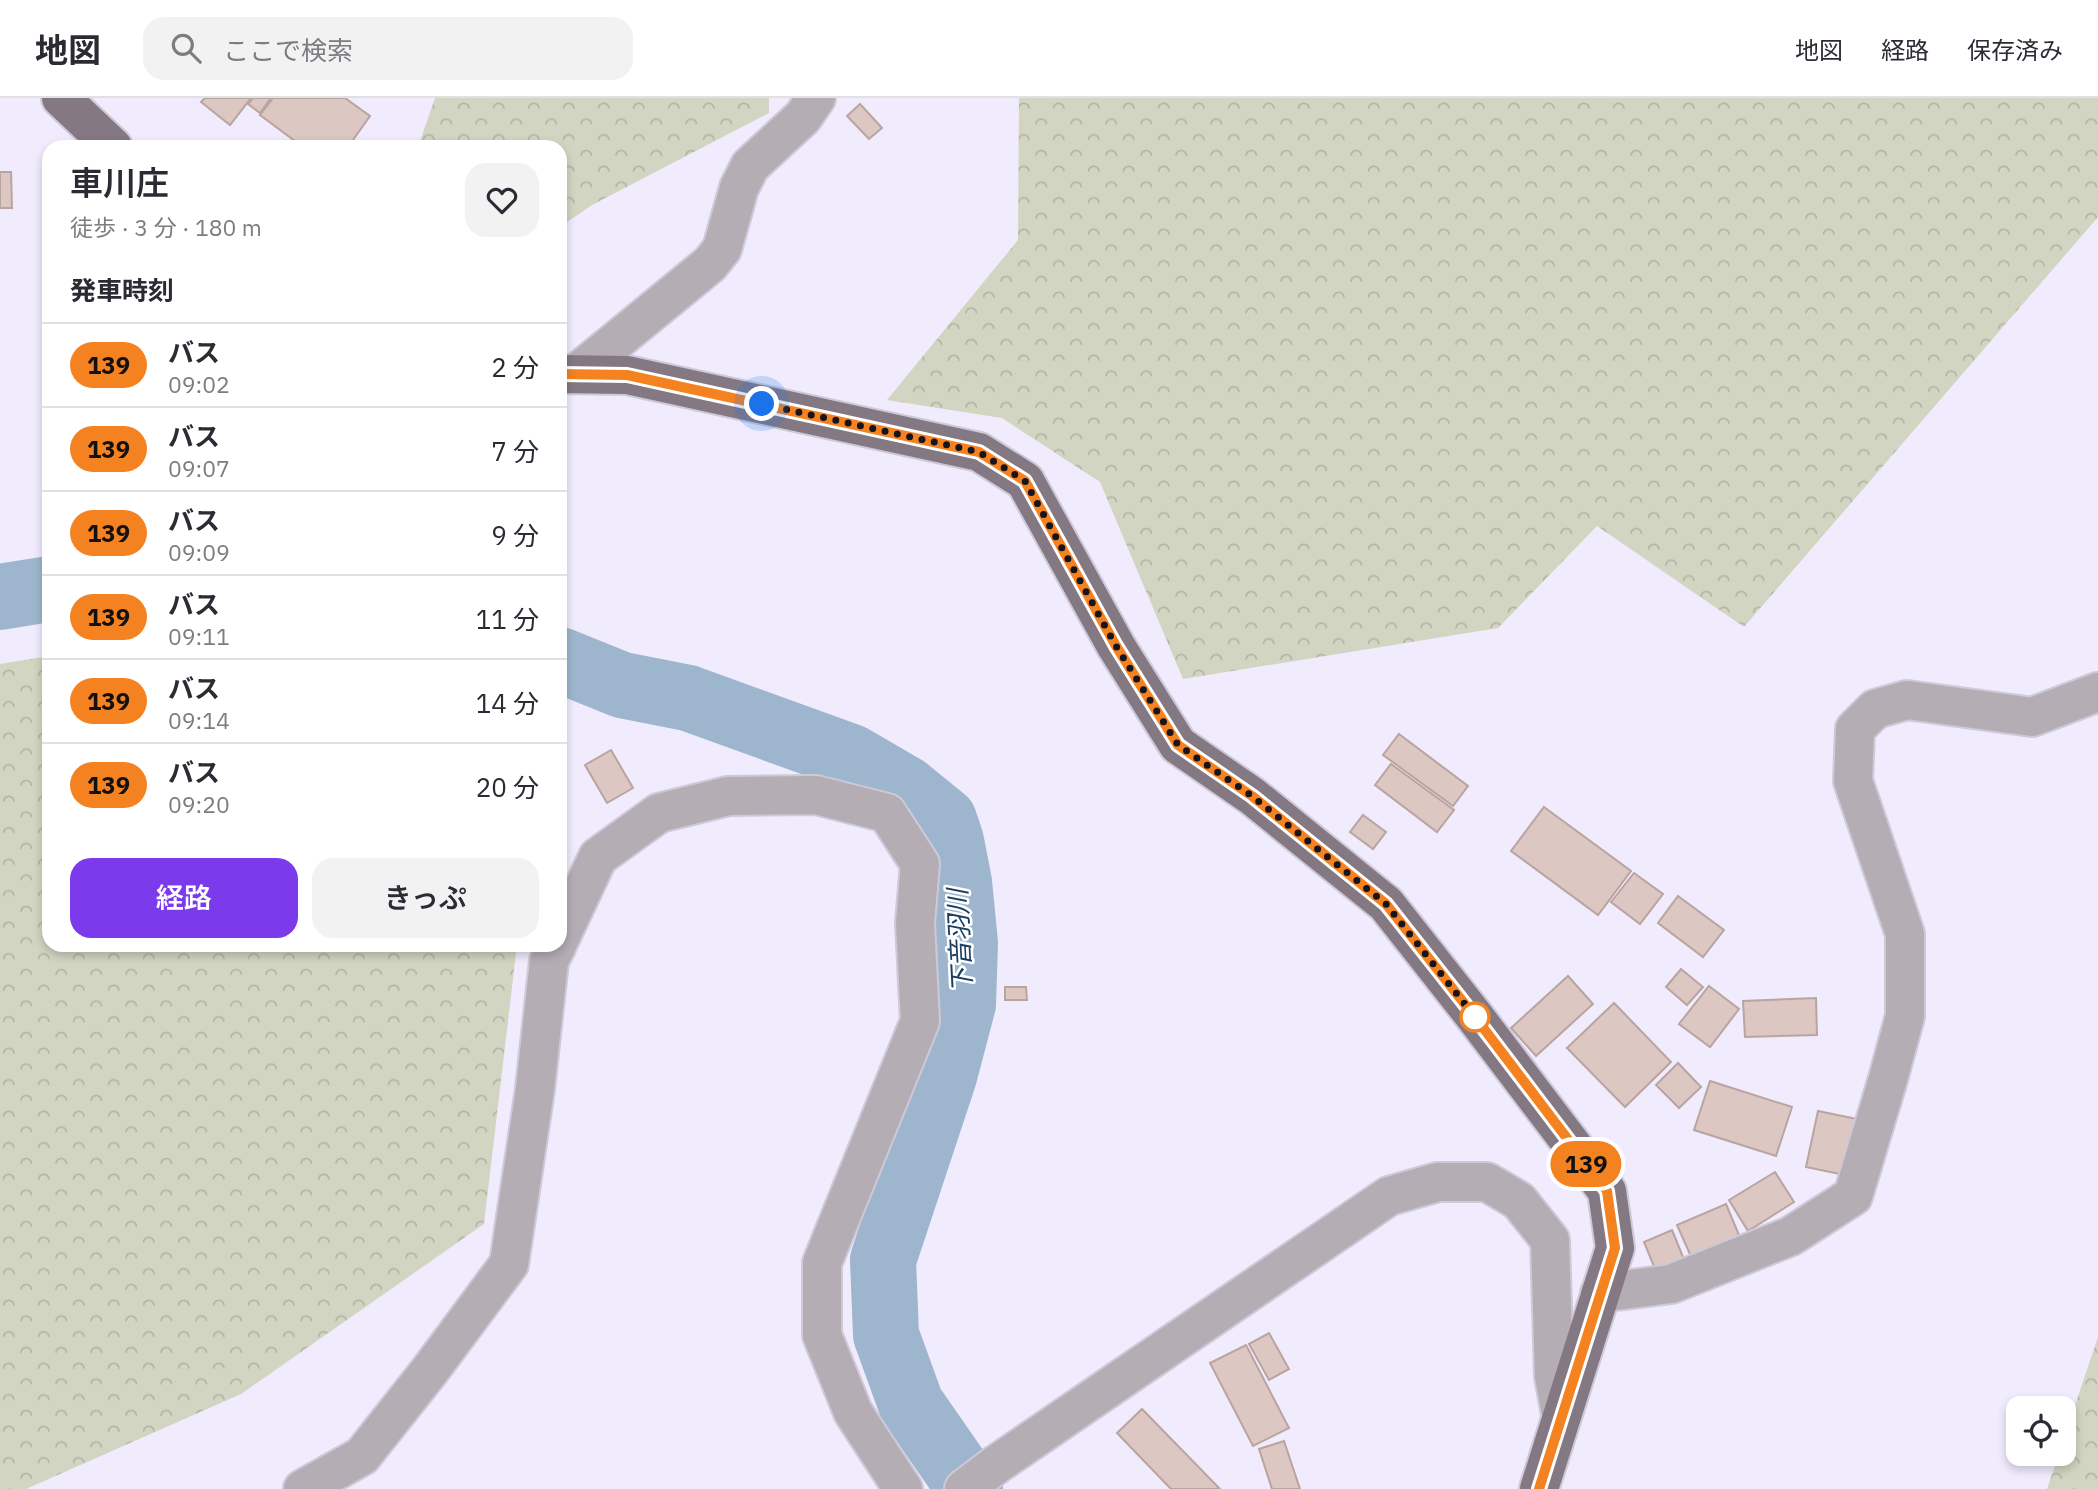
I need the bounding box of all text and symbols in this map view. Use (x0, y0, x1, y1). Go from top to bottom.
search box (143, 17, 633, 80)
text: 地図 (35, 28, 101, 71)
icon: search (167, 29, 205, 67)
text: ここで検索 (223, 33, 353, 67)
text: 地図 (1795, 34, 1843, 66)
text: 経路 (1881, 34, 1929, 66)
text: 保存済み (1967, 34, 2063, 66)
text: 車川庄 (70, 161, 169, 204)
button: heart (465, 163, 539, 237)
text: 徒歩 · 3 分 · 180 m (70, 212, 262, 242)
text: 発車時刻 (70, 273, 174, 307)
text: バス (168, 335, 220, 369)
text: 139 (87, 349, 130, 381)
text: 2 分 (491, 350, 539, 384)
text: 09:02 (168, 369, 230, 399)
your location (744, 386, 779, 421)
text: バス (168, 419, 220, 453)
text: 139 (87, 433, 130, 465)
text: 7 分 (491, 434, 539, 468)
text: 09:07 (168, 453, 230, 483)
text: バス (168, 503, 220, 537)
text: 139 (87, 517, 130, 549)
text: 9 分 (491, 518, 539, 552)
text: 09:09 (168, 537, 230, 567)
text: バス (168, 587, 220, 621)
text: 139 (87, 601, 130, 633)
text: 11 分 (476, 602, 539, 636)
text: 09:11 (168, 621, 230, 651)
text: バス (168, 671, 220, 705)
text: 139 (87, 685, 130, 717)
text: 14 分 (476, 686, 539, 720)
text: 09:14 (168, 705, 230, 735)
text: バス (168, 755, 220, 789)
text: 139 (87, 769, 130, 801)
text: 20 分 (476, 770, 539, 804)
text: 09:20 (168, 789, 230, 819)
button: 経路 (70, 858, 298, 938)
button: きっぷ (312, 858, 539, 938)
water label: 下音羽川 (939, 885, 979, 994)
unlabelled marker (1460, 1002, 1490, 1032)
line badge: 139 (1546, 1141, 1626, 1187)
text: 139 (1564, 1148, 1608, 1180)
map controls (2006, 1396, 2076, 1466)
button: locate (2006, 1396, 2076, 1466)

